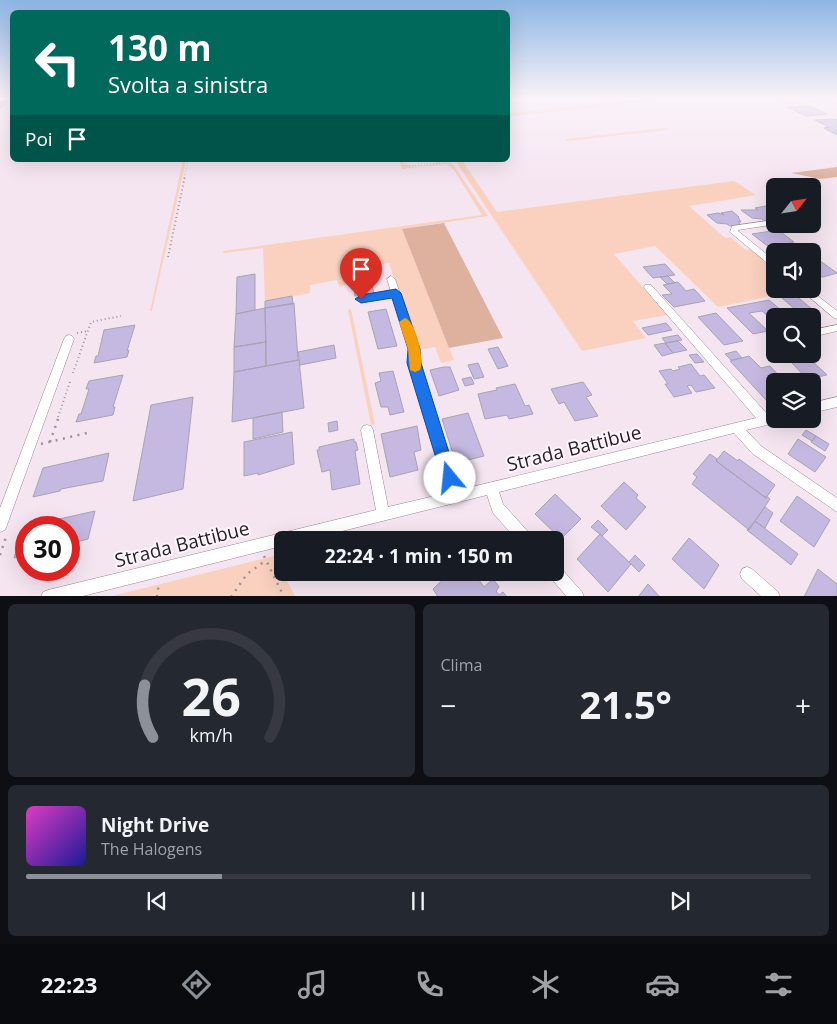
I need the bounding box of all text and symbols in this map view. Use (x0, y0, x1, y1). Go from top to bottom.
text: 130 m (108, 24, 212, 71)
icon: left (25, 30, 90, 95)
text: Svolta a sinistra (108, 69, 268, 99)
icon: arrive (63, 125, 91, 153)
text: Poi (25, 126, 53, 152)
north arrow (766, 178, 821, 232)
map controls (766, 178, 821, 428)
button: sound (766, 243, 821, 298)
pin (340, 248, 382, 299)
icon: arrive (347, 255, 375, 283)
button: search (766, 308, 821, 363)
button: layers (766, 373, 821, 428)
street label: Strada Battibue (504, 419, 644, 477)
position arrow (423, 451, 475, 503)
street label: Strada Battibue (112, 515, 252, 573)
speed limit sign: 30 (15, 516, 80, 581)
text: 22:24 · 1 min · 150 m (325, 543, 513, 569)
text: Clima (441, 654, 482, 676)
text: 26 (182, 660, 241, 731)
text: 21.5° (580, 678, 672, 730)
text: − (441, 686, 457, 724)
text: + (795, 686, 811, 724)
text: km/h (190, 723, 233, 747)
text: Night Drive (101, 812, 209, 838)
text: The Halogens (101, 838, 202, 860)
icon: previous (143, 887, 171, 915)
icon: pause (404, 887, 432, 915)
icon: next (666, 887, 694, 915)
icon: directions (179, 967, 214, 1002)
icon: music (295, 967, 330, 1002)
icon: phone (412, 967, 447, 1002)
icon: climate (528, 967, 563, 1002)
icon: car (645, 967, 680, 1002)
icon: filters (761, 967, 796, 1002)
text: 22:23 (41, 969, 97, 999)

